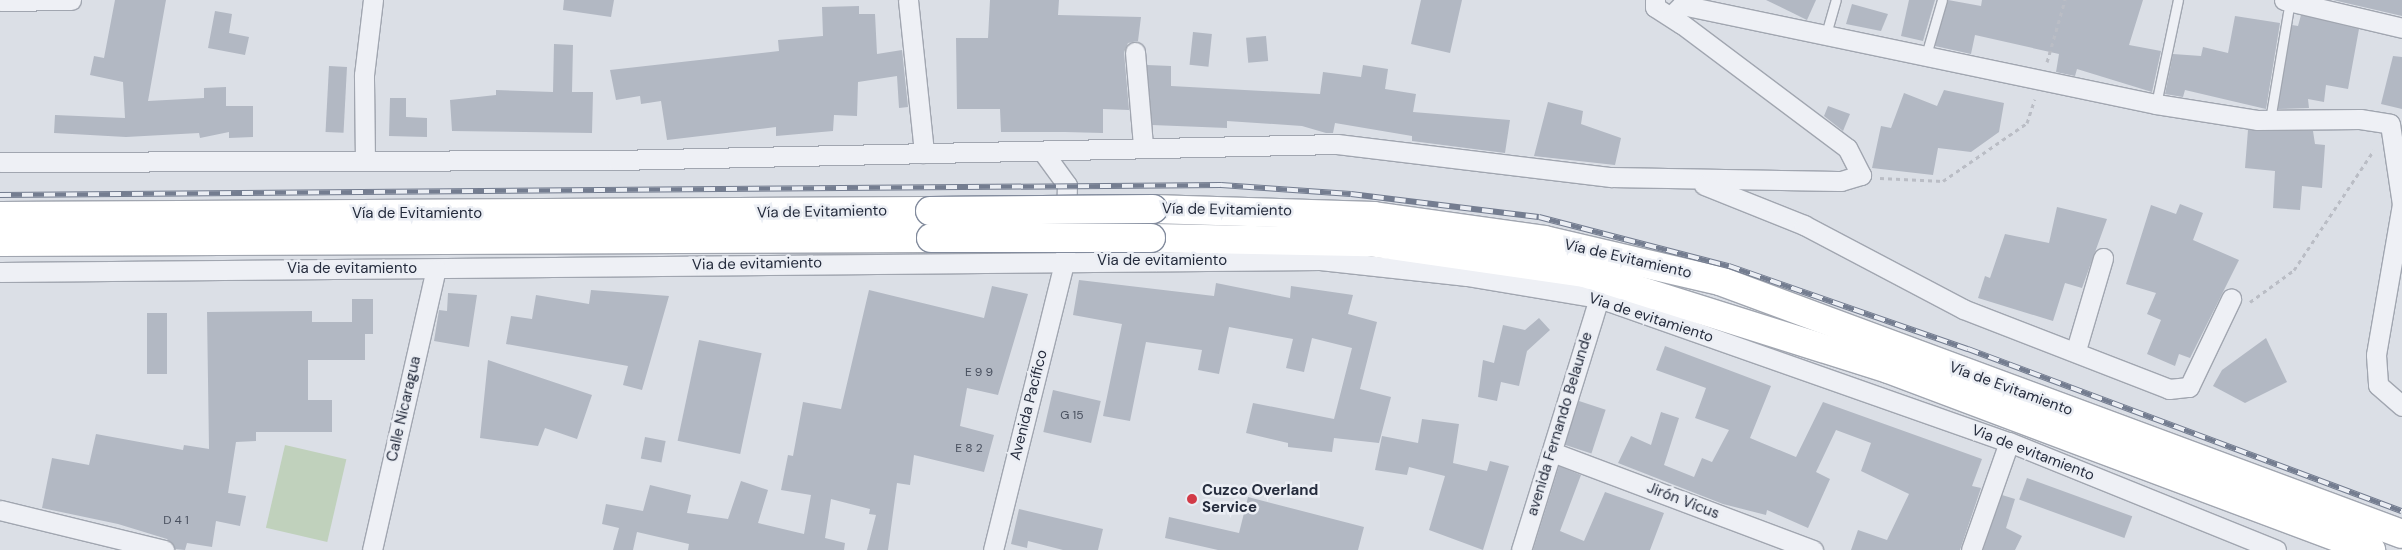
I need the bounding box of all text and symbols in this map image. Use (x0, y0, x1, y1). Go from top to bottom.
street label: Vía de Evitamiento (1162, 200, 1292, 220)
street label: Vía de Evitamiento (757, 202, 887, 222)
street label: Vía de Evitamiento (352, 205, 482, 223)
street label: Vía de Evitamiento (1563, 236, 1693, 282)
street label: Via de evitamiento (1097, 252, 1227, 270)
street label: Via de evitamiento (692, 254, 822, 274)
street label: Via de evitamiento (287, 260, 417, 278)
street label: Via de evitamiento (1586, 289, 1716, 347)
street label: avenida Fernando Belaunde (1523, 330, 1597, 518)
street label: Avenida Pacífico (1007, 348, 1051, 462)
street label: Calle Nicaragua (383, 355, 425, 463)
street label: Vía de Evitamiento (1947, 358, 2075, 420)
house number: E 9 9 (965, 366, 993, 380)
house number: G 15 (1060, 409, 1084, 423)
street label: Via de evitamiento (1969, 421, 2097, 485)
house number: E 8 2 (955, 442, 983, 456)
street label: Jirón Vicus (1644, 479, 1722, 523)
place label: Cuzco Overland Service (1202, 481, 1318, 516)
marker: Cuzco Overland Service (1186, 493, 1198, 505)
house number: D 4 1 (163, 514, 189, 528)

